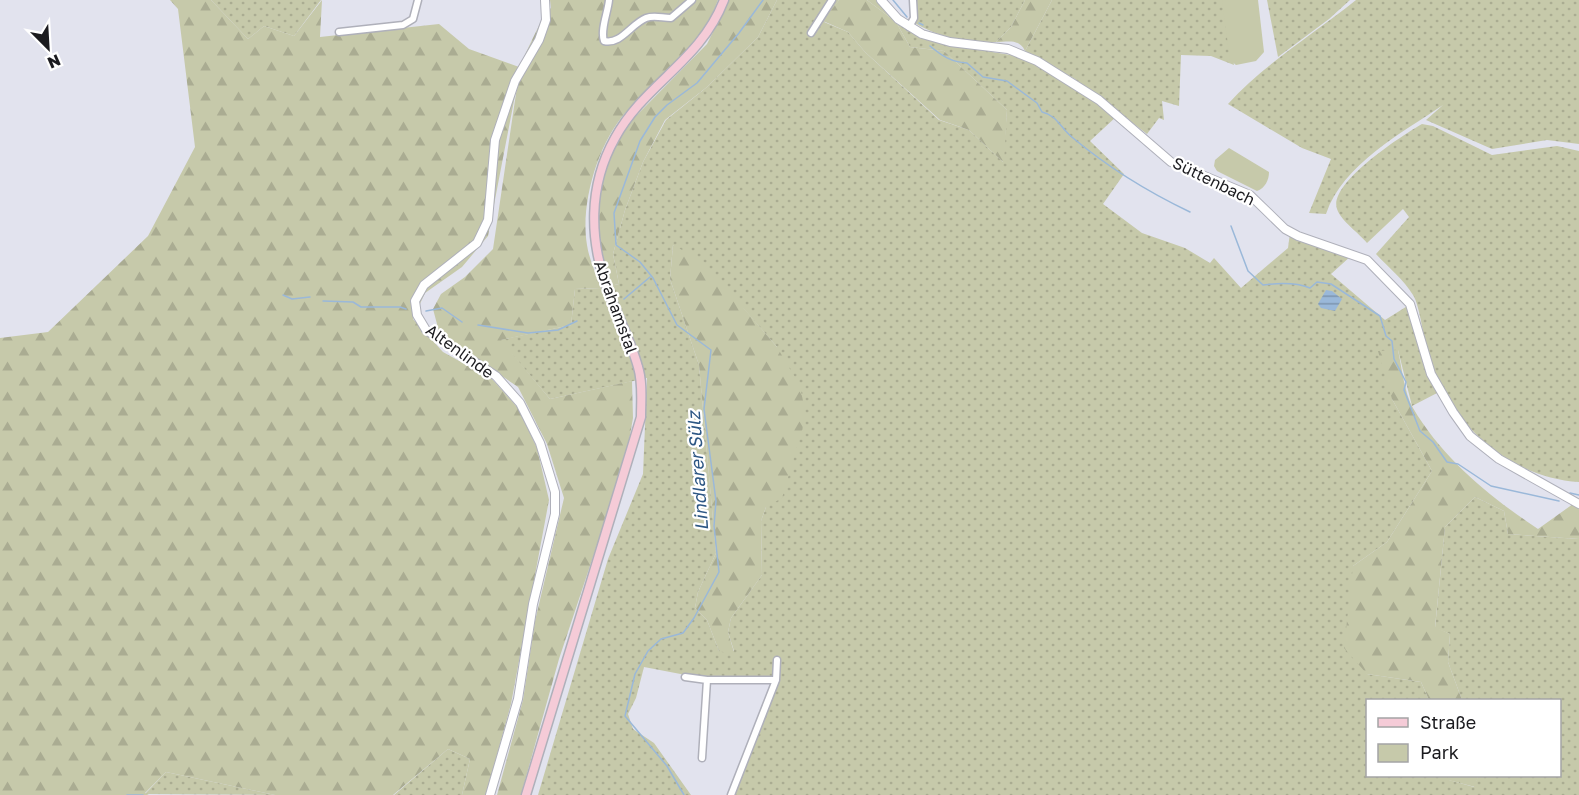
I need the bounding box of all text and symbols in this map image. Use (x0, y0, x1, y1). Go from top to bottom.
north arrow (18, 18, 78, 78)
text: N (44, 50, 64, 73)
street label: Süttenbach (1170, 152, 1258, 210)
street label: Abrahamstal (590, 258, 642, 356)
street label: Altenlinde (422, 320, 498, 382)
water label: Lindlarer Sülz (682, 409, 712, 531)
legend (1366, 699, 1561, 777)
text: Straße (1420, 711, 1476, 733)
text: Park (1420, 741, 1459, 763)

